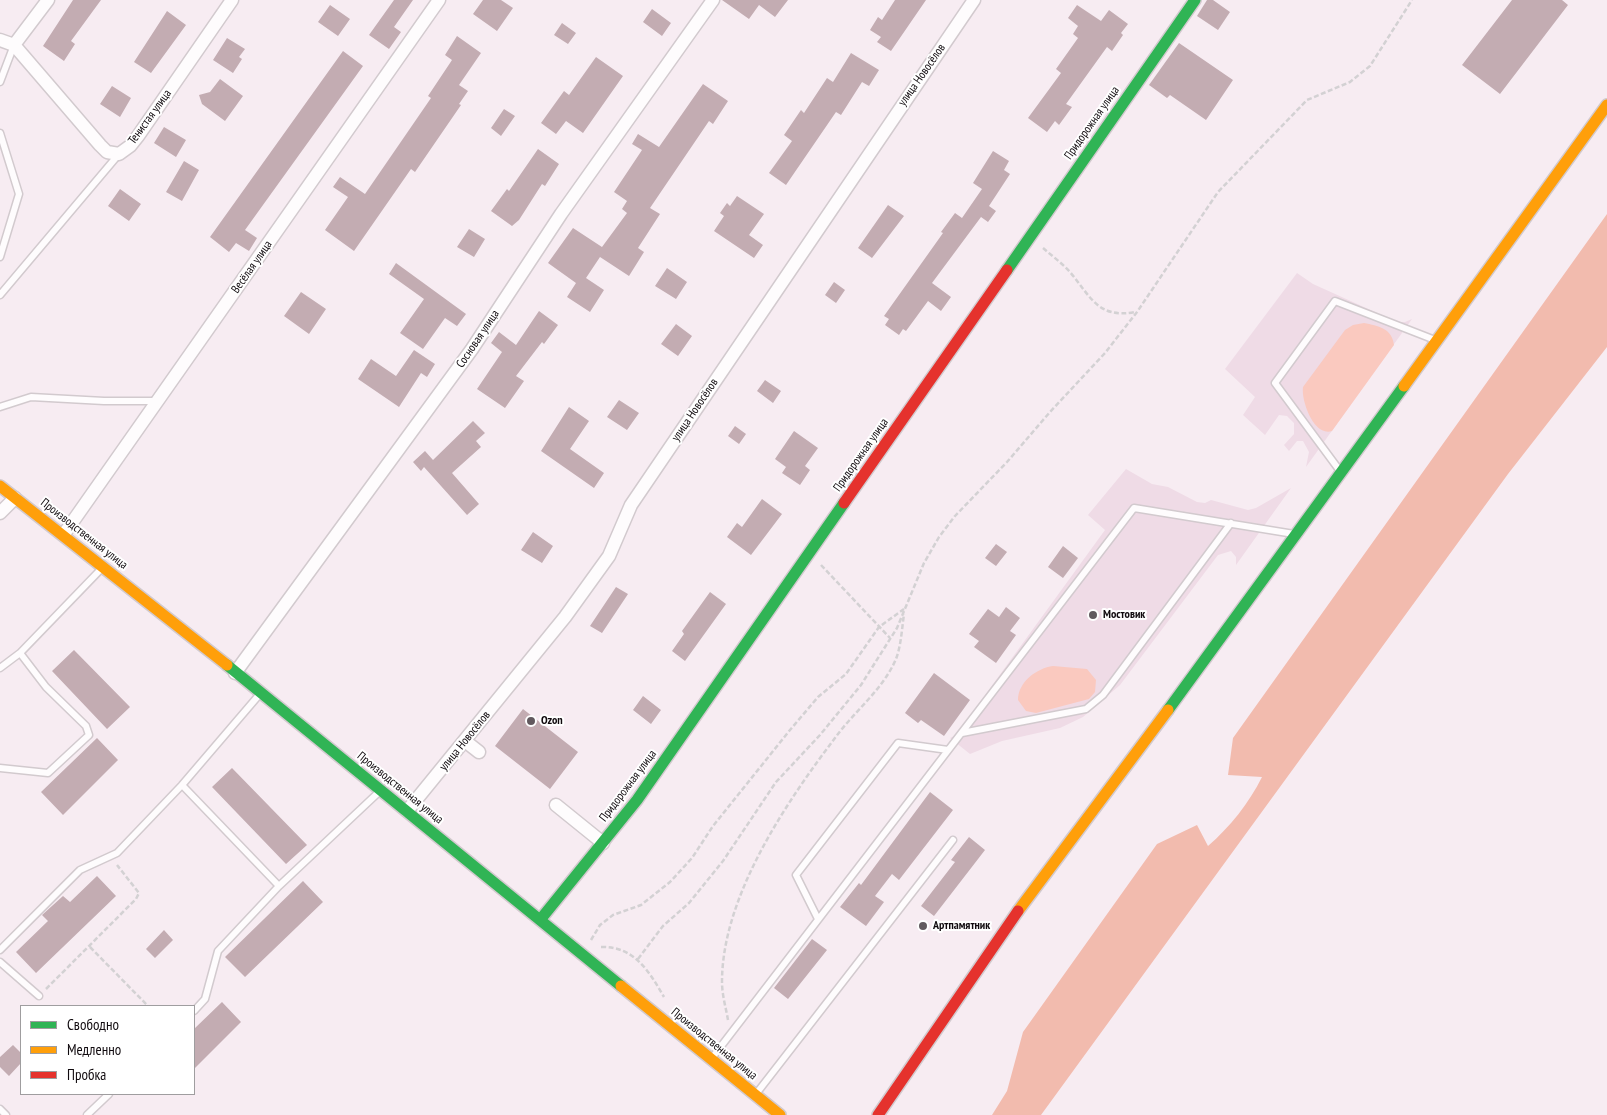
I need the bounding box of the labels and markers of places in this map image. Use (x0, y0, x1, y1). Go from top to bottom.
place label: Мостовик (1103, 608, 1145, 622)
marker: Мостовик (1087, 609, 1099, 621)
place label: Ozon (541, 714, 563, 728)
marker: Ozon (525, 715, 537, 727)
place label: Артпамятник (933, 919, 990, 933)
marker: Артпамятник (917, 920, 929, 932)

